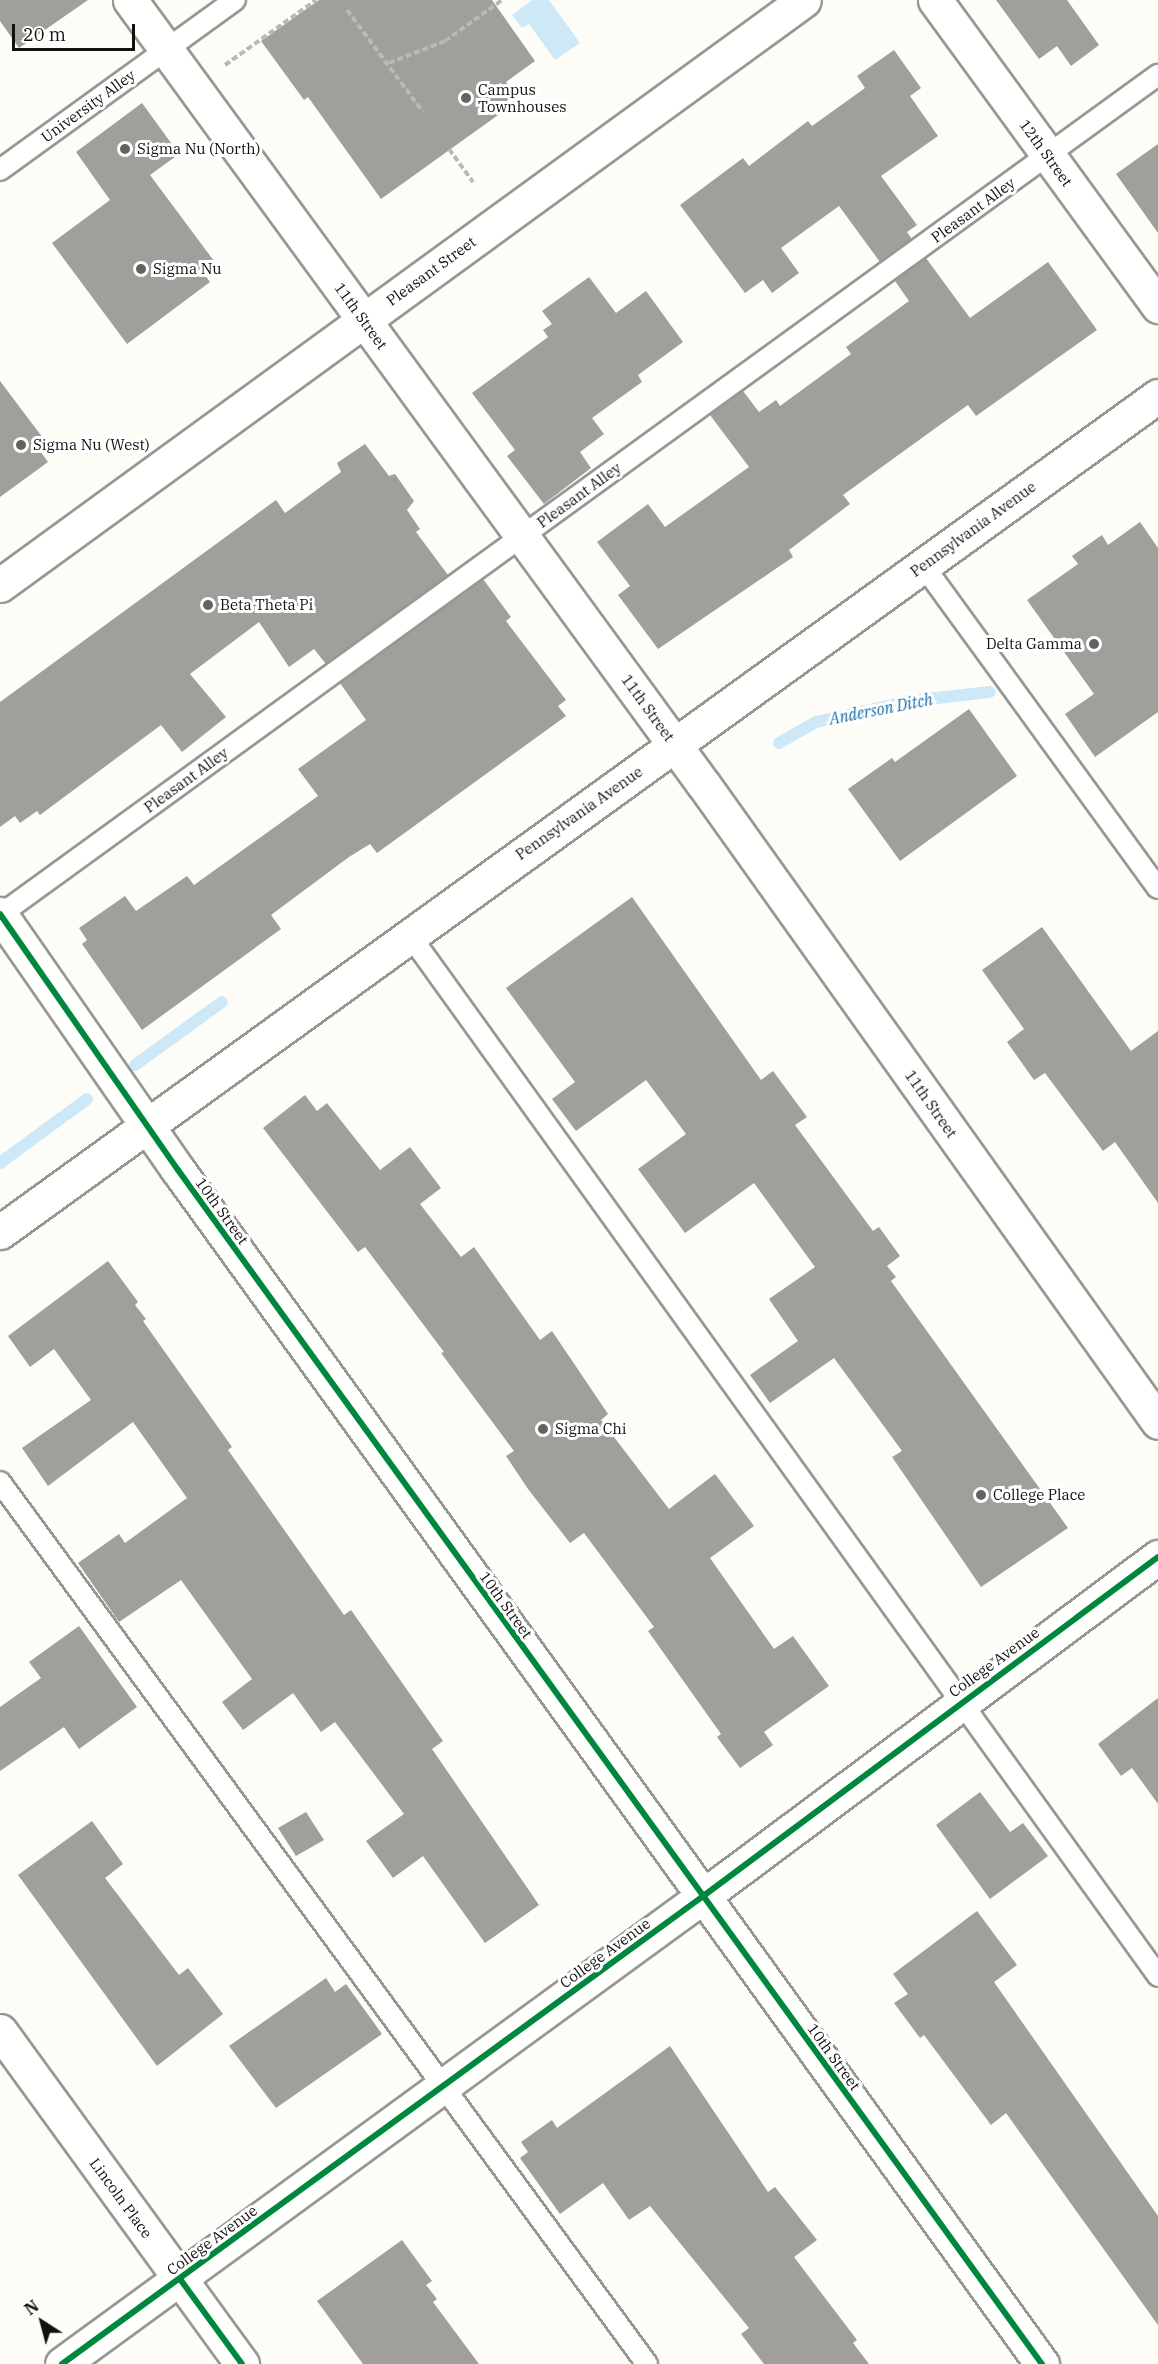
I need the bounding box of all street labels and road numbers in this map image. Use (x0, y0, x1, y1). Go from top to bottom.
street label: University Alley (37, 66, 139, 146)
street label: 12th Street (1016, 116, 1076, 190)
street label: Pleasant Alley (928, 174, 1018, 246)
street label: Pleasant Street (383, 232, 479, 310)
street label: 11th Street (331, 279, 391, 353)
street label: Pleasant Alley (534, 459, 624, 531)
street label: Pennsylvania Avenue (907, 477, 1039, 581)
street label: 11th Street (618, 671, 678, 745)
street label: Pleasant Alley (141, 744, 231, 816)
street label: Pennsylvania Avenue (512, 762, 646, 864)
street label: 11th Street (901, 1067, 961, 1141)
street label: 10th Street (192, 1174, 252, 1248)
street label: 10th Street (476, 1568, 536, 1642)
street label: College Avenue (945, 1623, 1043, 1701)
street label: College Avenue (556, 1914, 654, 1992)
street label: 10th Street (804, 2020, 864, 2094)
street label: Lincoln Place (86, 2154, 156, 2242)
street label: College Avenue (163, 2201, 261, 2279)

